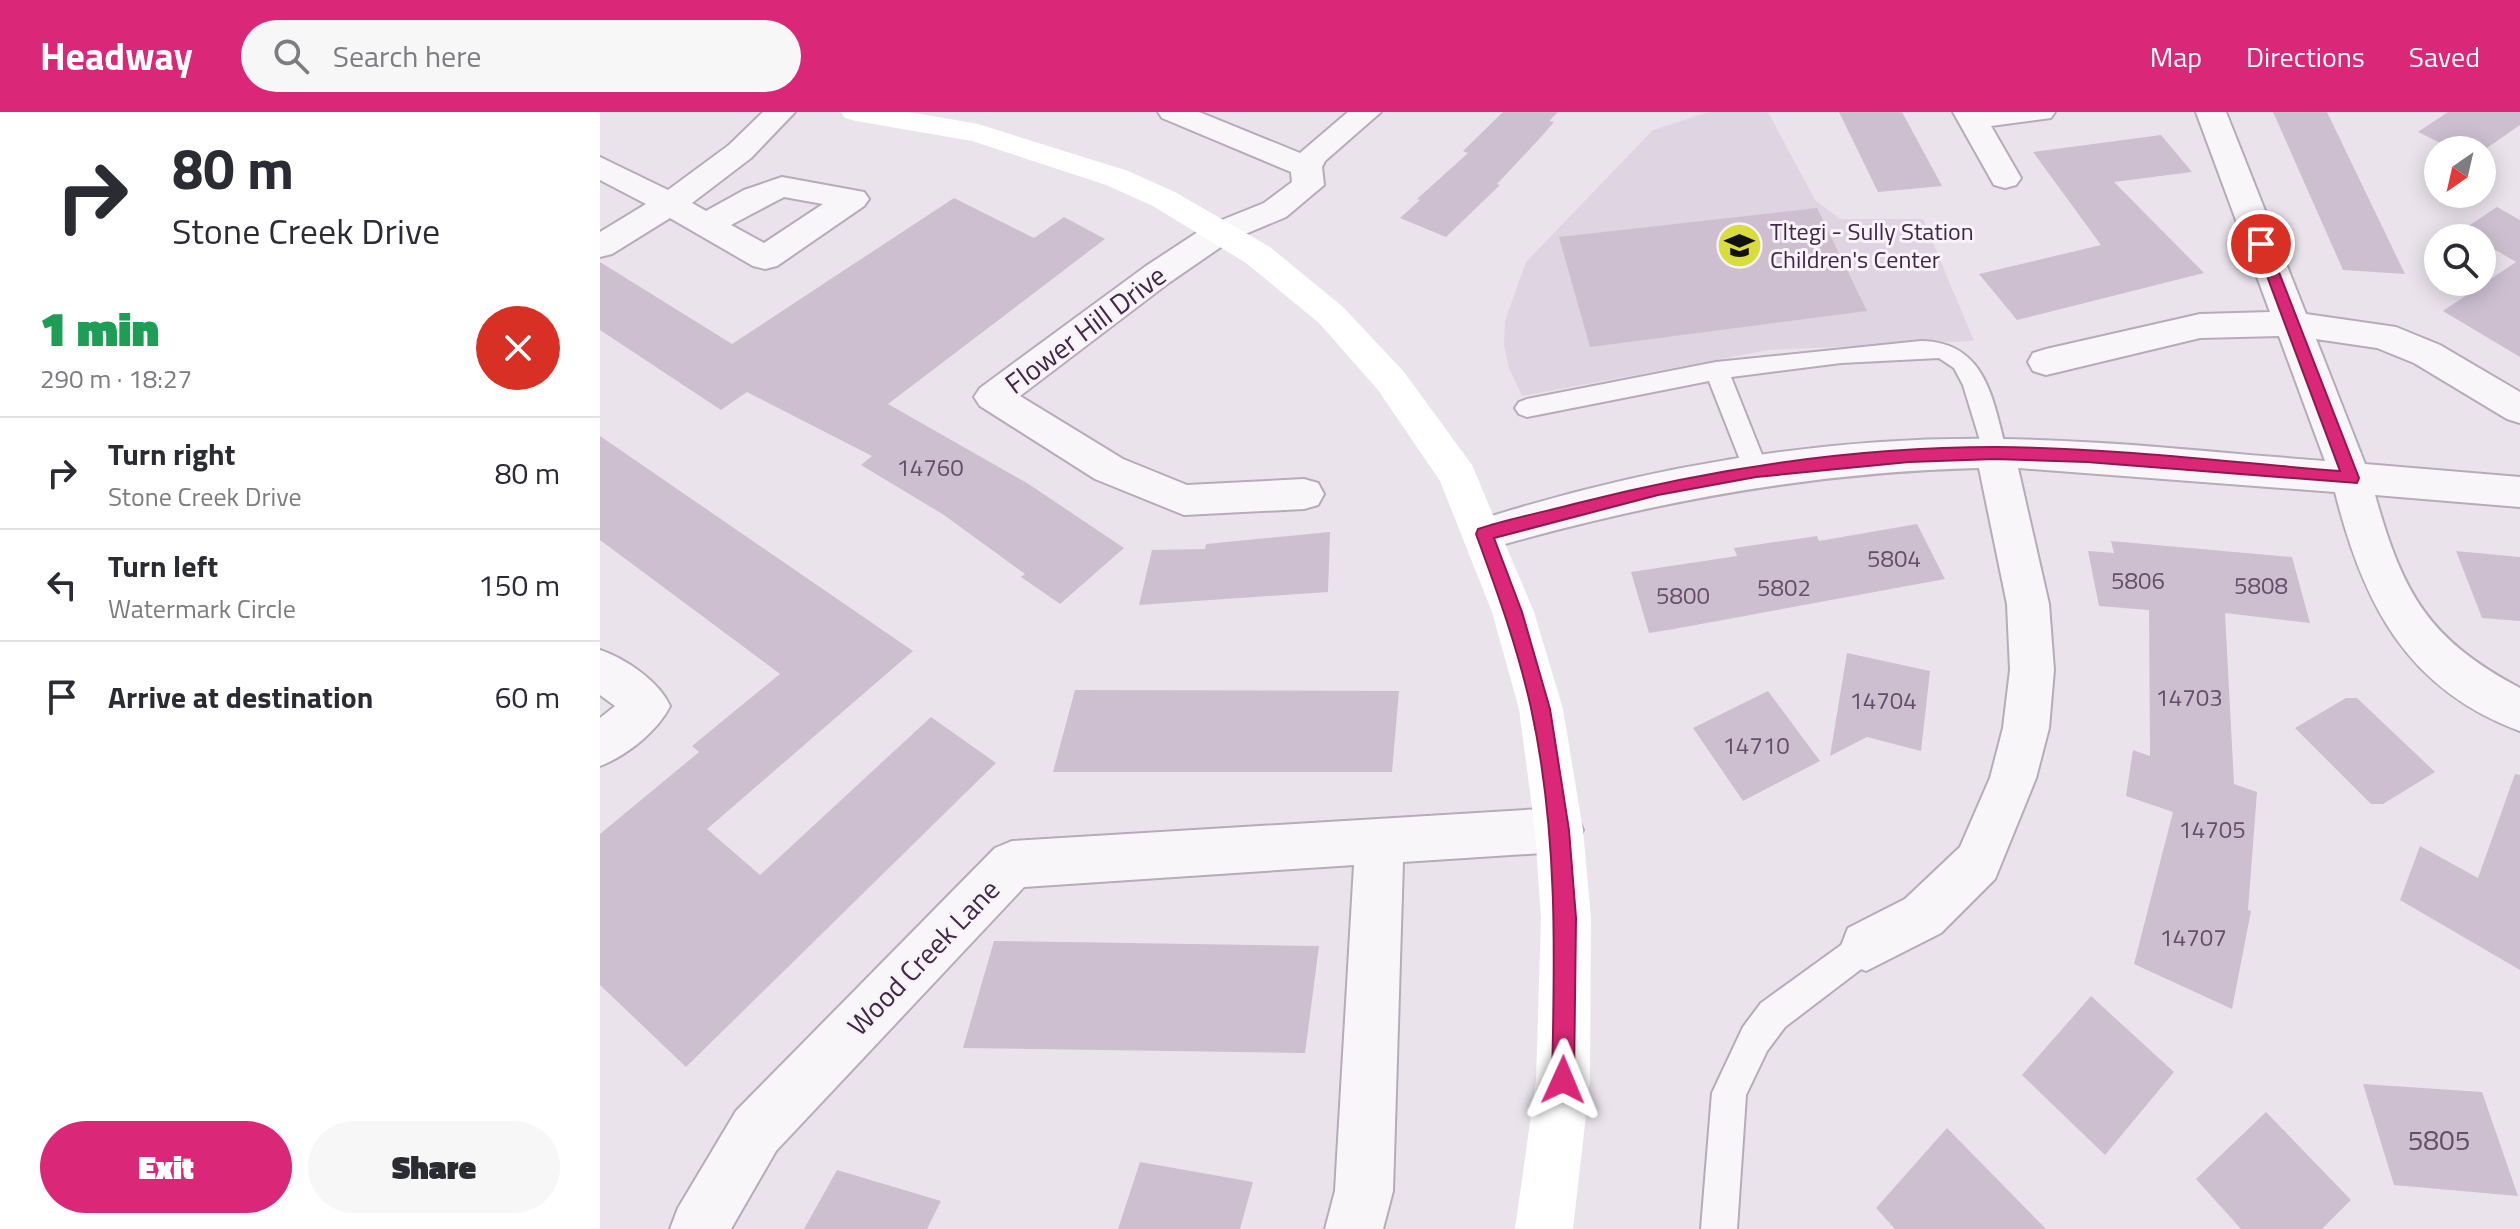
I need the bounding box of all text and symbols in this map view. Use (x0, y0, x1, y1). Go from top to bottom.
search box (241, 20, 801, 92)
text: Headway (40, 27, 193, 85)
text: Search here (333, 33, 481, 79)
icon: search (269, 34, 313, 78)
text: Map (2150, 35, 2202, 78)
text: Directions (2246, 35, 2365, 78)
text: Saved (2409, 35, 2480, 78)
text: 80 m (172, 126, 294, 211)
north arrow (2424, 136, 2496, 208)
map controls (2424, 136, 2496, 296)
icon: right (40, 144, 144, 248)
text: Stone Creek Drive (172, 203, 440, 258)
pin (2227, 210, 2295, 278)
place label: Tltegi - Sully Station Children's Center (1770, 213, 1974, 277)
school or university icon: Tltegi - Sully Station Children's Center (1715, 221, 1763, 269)
icon: arrive (2239, 222, 2283, 266)
button: search (2424, 224, 2496, 296)
street label: Flower Hill Drive (995, 254, 1175, 404)
text: 1 min (40, 292, 159, 365)
button: close (476, 306, 560, 390)
text: 290 m · 18:27 (40, 359, 192, 398)
text: Turn right (108, 431, 236, 477)
house number: 14760 (896, 449, 964, 485)
text: 80 m (495, 450, 560, 496)
icon: right (40, 451, 84, 495)
text: Stone Creek Drive (108, 477, 302, 516)
house number: 5804 (1867, 540, 1921, 576)
text: Turn left (108, 543, 218, 589)
text: 150 m (478, 562, 560, 608)
house number: 5806 (2111, 562, 2165, 598)
icon: left (40, 563, 84, 607)
house number: 5808 (2234, 567, 2288, 603)
house number: 5802 (1757, 569, 1811, 605)
house number: 5800 (1656, 577, 1710, 613)
text: Watermark Circle (108, 589, 296, 628)
text: Arrive at destination (108, 674, 373, 720)
text: 60 m (495, 674, 560, 720)
icon: arrive (40, 675, 84, 719)
house number: 14703 (2155, 679, 2223, 715)
house number: 14704 (1849, 682, 1917, 718)
house number: 14710 (1722, 727, 1790, 763)
house number: 14705 (2178, 811, 2246, 847)
street label: Wood Creek Lane (837, 869, 1009, 1045)
house number: 14707 (2159, 919, 2227, 955)
position arrow (1521, 1038, 1605, 1122)
house number: 5805 (2408, 1118, 2470, 1161)
button: Exit (40, 1121, 292, 1213)
button: Share (308, 1121, 560, 1213)

